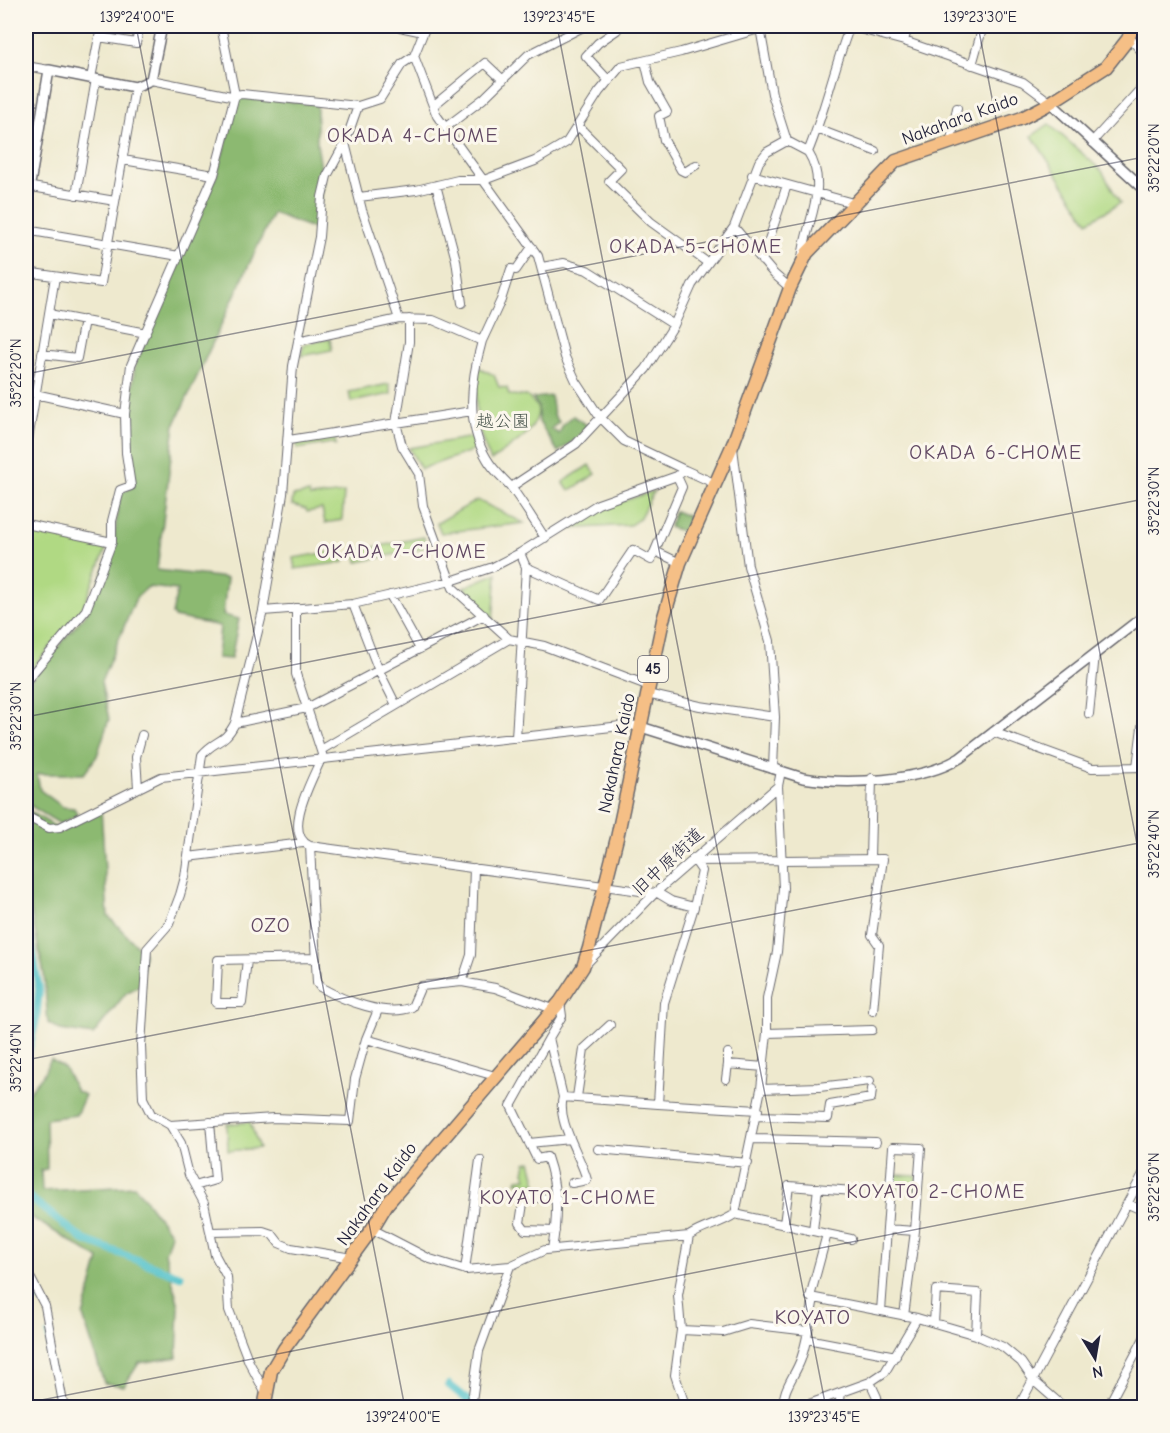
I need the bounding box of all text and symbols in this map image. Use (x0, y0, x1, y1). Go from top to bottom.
text: 139°24'00"E (100, 8, 174, 26)
text: 139°23'45"E (523, 8, 595, 26)
text: 139°23'30"E (943, 8, 1017, 26)
street label: Nakahara Kaido (899, 88, 1021, 150)
text: 35°22'20"N (1145, 123, 1163, 193)
district label: OKADA 4-CHOME (327, 124, 499, 147)
district label: OKADA 5-CHOME (609, 235, 783, 258)
text: 35°22'20"N (7, 338, 25, 408)
park label: 越公園 (476, 411, 530, 432)
district label: OKADA 6-CHOME (909, 441, 1083, 464)
text: 35°22'30"N (1145, 467, 1163, 535)
district label: OKADA 7-CHOME (317, 540, 487, 563)
road number: 45 (638, 656, 668, 682)
text: 35°22'30"N (7, 682, 25, 750)
street label: Nakahara Kaido (594, 691, 640, 815)
text: 35°22'40"N (1145, 810, 1163, 878)
street label: 旧中原街道 (628, 824, 708, 900)
district label: OZO (251, 914, 291, 937)
text: 35°22'40"N (7, 1024, 25, 1092)
street label: Nakahara Kaido (333, 1138, 421, 1250)
text: 35°22'50"N (1145, 1152, 1163, 1222)
district label: KOYATO 2-CHOME (846, 1180, 1026, 1203)
district label: KOYATO 1-CHOME (480, 1186, 656, 1209)
district label: KOYATO (774, 1305, 852, 1329)
north arrow (1065, 1328, 1125, 1388)
text: N (1091, 1362, 1105, 1382)
text: 139°24'00"E (366, 1408, 440, 1426)
text: 139°23'45"E (788, 1408, 860, 1426)

